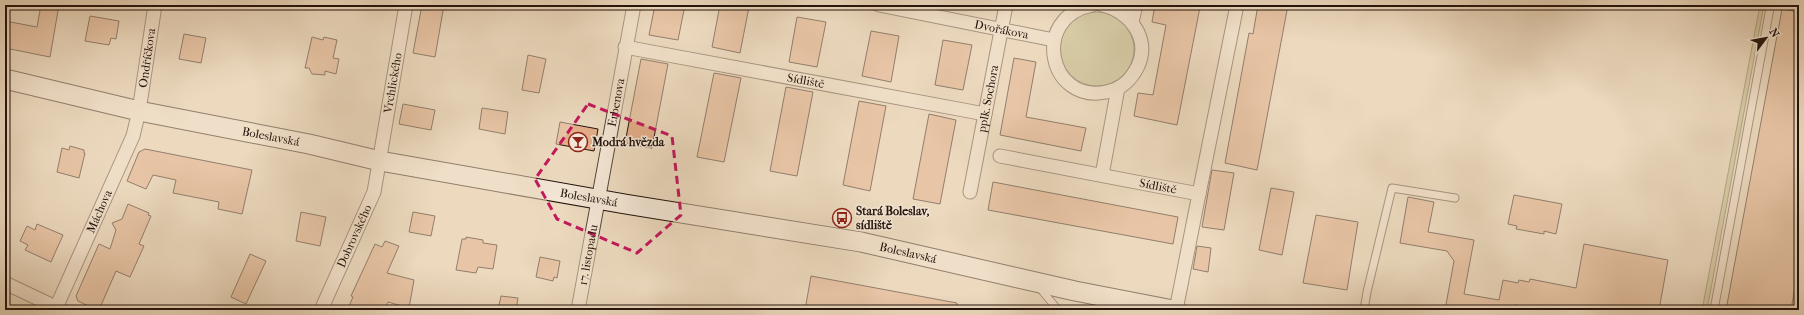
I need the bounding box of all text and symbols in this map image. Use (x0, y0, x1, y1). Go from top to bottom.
street label: Dvořákova (973, 17, 1030, 42)
north arrow (1746, 18, 1786, 58)
text: N (1766, 26, 1782, 40)
street label: Ondříčkova (136, 27, 158, 89)
street label: Vrchlického (380, 52, 405, 115)
street label: pplk. Sochora (974, 63, 1001, 135)
street label: Sídliště (786, 70, 826, 91)
street label: Erbenova (605, 77, 627, 128)
street label: Boleslavská (241, 124, 301, 149)
bar icon: Modrá hvězda (567, 131, 589, 153)
place label: Modrá hvězda (591, 135, 665, 149)
street label: Sídliště (1138, 176, 1178, 197)
street label: Boleslavská (559, 186, 619, 210)
street label: Máchova (83, 187, 115, 235)
street label: Dobrovského (334, 202, 374, 270)
place label: Stará Boleslav, sídliště (856, 204, 930, 232)
bus stop icon: Stará Boleslav, sídliště (831, 207, 853, 229)
street label: 17. listopadu (576, 223, 601, 287)
street label: Boleslavská (878, 239, 938, 266)

